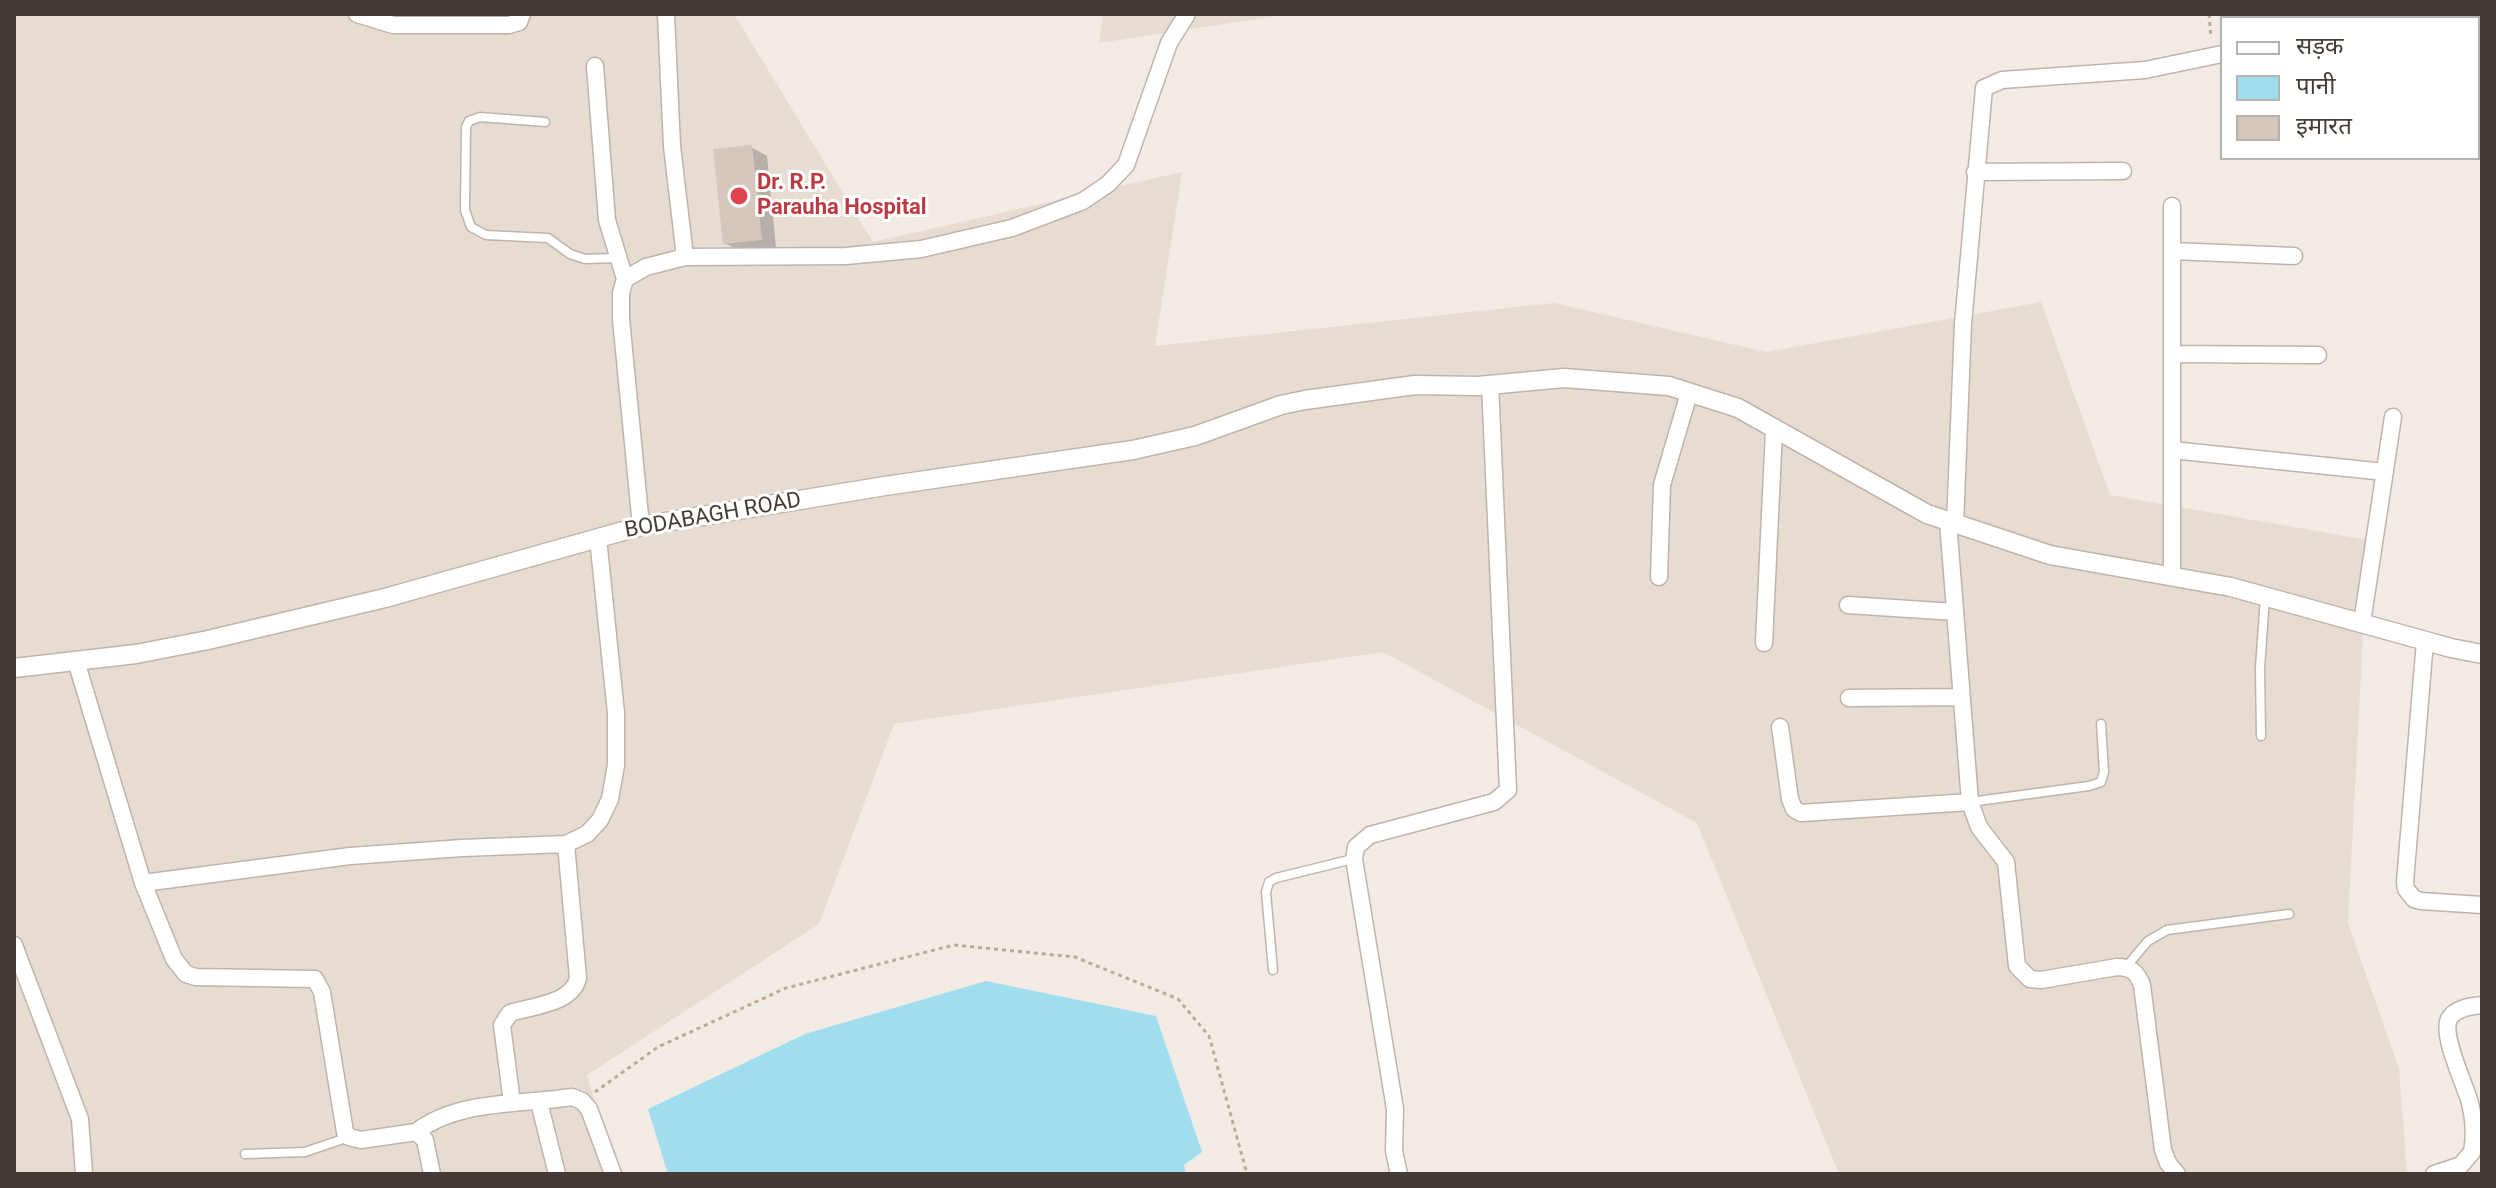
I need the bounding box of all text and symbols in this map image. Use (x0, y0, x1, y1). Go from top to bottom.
legend (2220, 16, 2480, 160)
text: सड़क (2296, 32, 2344, 60)
text: पानी (2296, 72, 2335, 100)
text: इमारत (2296, 112, 2352, 140)
place label: Dr. R.P. Parauha Hospital (757, 170, 927, 222)
marker: Dr. R.P. Parauha Hospital (728, 185, 750, 207)
street label: BODABAGH ROAD (623, 487, 803, 545)

